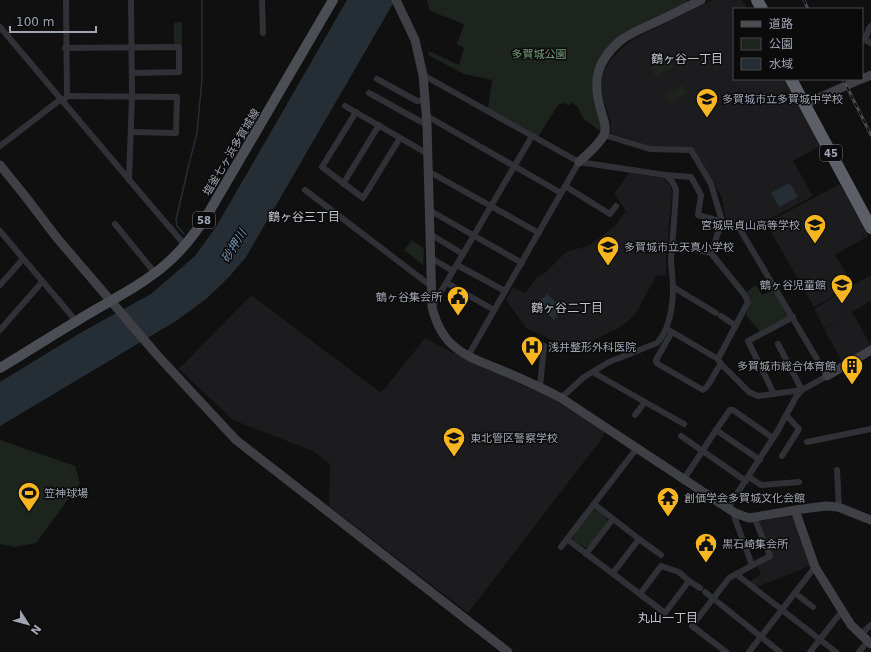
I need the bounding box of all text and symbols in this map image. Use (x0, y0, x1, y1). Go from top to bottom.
scale bar (10, 8, 96, 34)
legend (733, 8, 863, 80)
text: 100 m (16, 15, 54, 29)
text: 道路 (769, 17, 793, 31)
text: 公園 (769, 37, 793, 51)
park label: 多賀城公園 (512, 48, 567, 61)
district label: 鶴ヶ谷一丁目 (651, 52, 723, 66)
text: 水域 (769, 57, 793, 71)
school or university icon: 多賀城市立多賀城中学校 (694, 86, 720, 119)
place label: 多賀城市立多賀城中学校 (722, 93, 843, 106)
street label: 塩釜七ヶ浜多賀城線 (200, 106, 262, 198)
road number: 45 (820, 145, 842, 161)
district label: 鶴ヶ谷三丁目 (268, 210, 340, 224)
road number: 58 (193, 212, 215, 228)
school or university icon: 宮城県貞山高等学校 (802, 212, 828, 245)
place label: 宮城県貞山高等学校 (701, 219, 800, 232)
water label: 砂押川 (219, 225, 251, 265)
school or university icon: 多賀城市立天真小学校 (595, 234, 621, 267)
place label: 多賀城市立天真小学校 (624, 241, 734, 254)
school or university icon: 鶴ヶ谷児童館 (829, 272, 855, 305)
place label: 鶴ヶ谷児童館 (760, 279, 826, 292)
public building icon: 鶴ヶ谷集会所 (445, 284, 471, 317)
place label: 鶴ヶ谷集会所 (376, 291, 443, 304)
district label: 鶴ヶ谷二丁目 (531, 301, 603, 315)
hospital icon: 浅井整形外科医院 (519, 334, 545, 367)
place label: 浅井整形外科医院 (548, 341, 636, 354)
building icon: 多賀城市総合体育館 (839, 353, 865, 386)
place label: 多賀城市総合体育館 (737, 360, 836, 373)
school or university icon: 東北管区警察学校 (441, 425, 467, 458)
place label: 東北管区警察学校 (470, 432, 558, 445)
sports icon: 笠神球場 (16, 480, 42, 513)
temple icon: 創価学会多賀城文化会館 (655, 485, 681, 518)
place label: 笠神球場 (44, 487, 88, 500)
place label: 創価学会多賀城文化会館 (684, 492, 805, 505)
public building icon: 黒石崎集会所 (693, 531, 719, 564)
place label: 黒石崎集会所 (722, 538, 789, 551)
north arrow (8, 604, 48, 644)
district label: 丸山一丁目 (638, 611, 698, 625)
text: N (28, 622, 44, 637)

